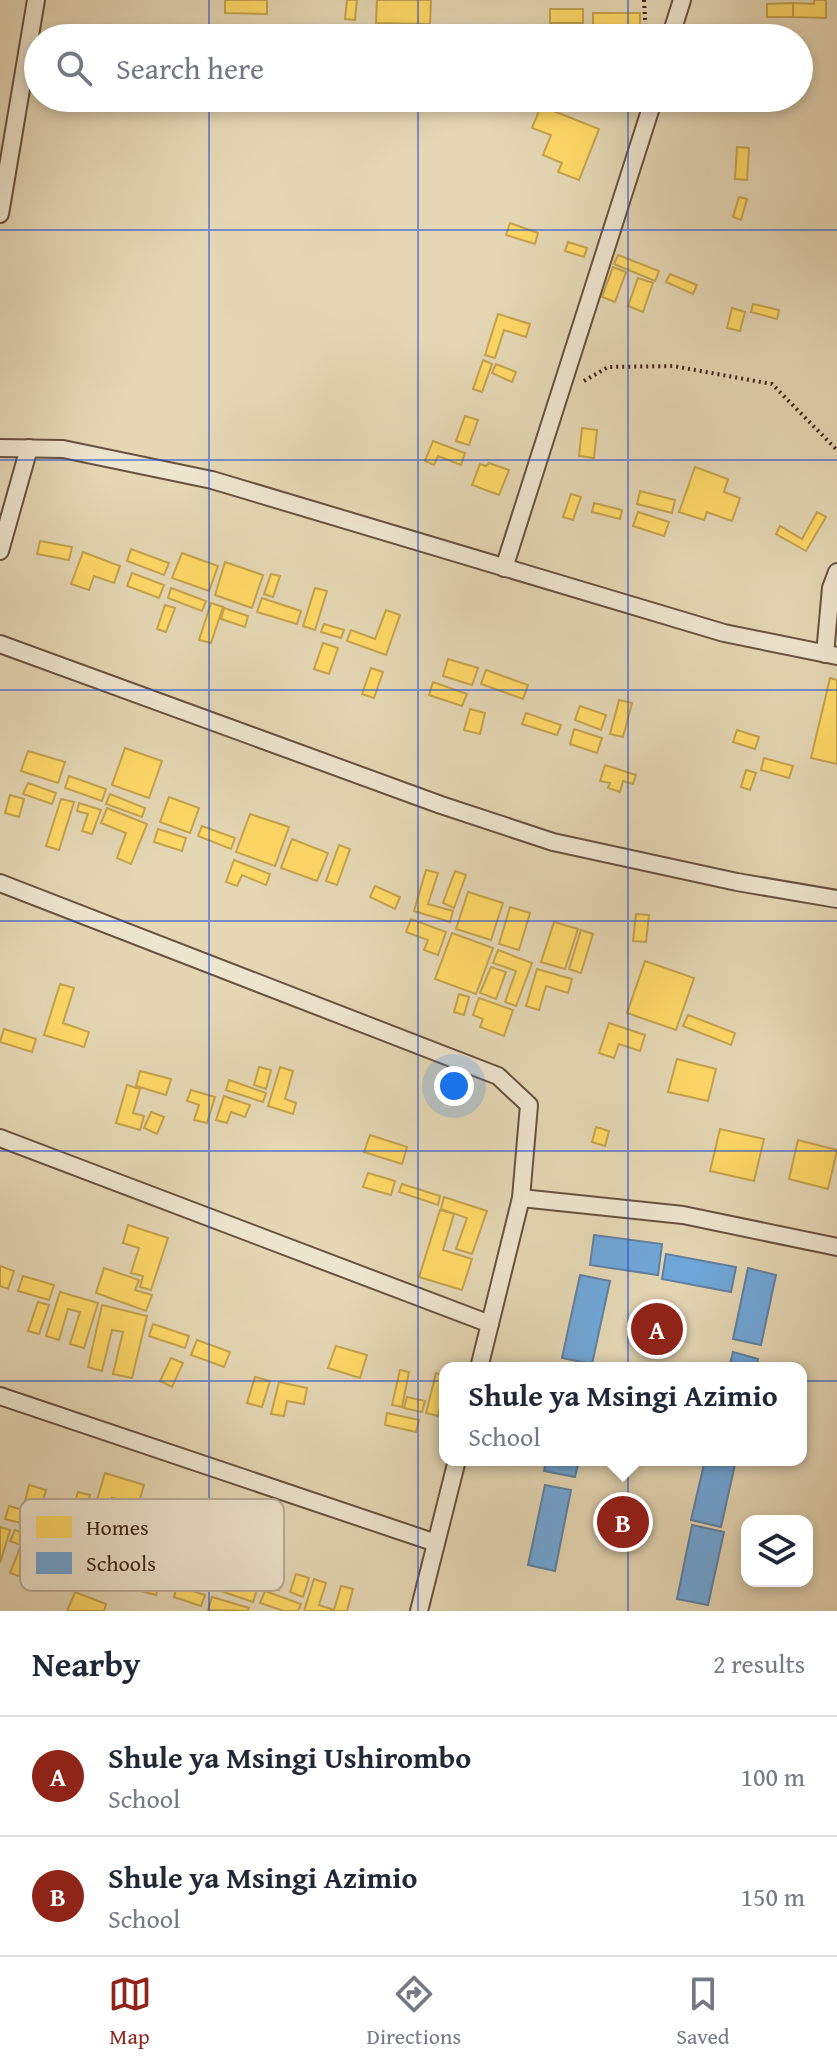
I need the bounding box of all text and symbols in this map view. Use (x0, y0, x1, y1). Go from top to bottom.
search box (24, 24, 813, 112)
icon: search (52, 46, 96, 90)
text: Search here (116, 46, 264, 90)
your location (434, 1066, 474, 1106)
pin: A (631, 1299, 683, 1359)
popup (439, 1362, 807, 1466)
text: Shule ya Msingi Azimio (468, 1373, 778, 1417)
text: School (468, 1417, 541, 1456)
pin: B (597, 1492, 649, 1552)
legend (20, 1499, 284, 1591)
text: Homes (86, 1511, 149, 1543)
map controls (741, 1515, 813, 1587)
button: layers (741, 1515, 813, 1587)
text: Schools (86, 1547, 156, 1579)
text: Nearby (32, 1639, 141, 1688)
text: 2 results (713, 1644, 805, 1683)
text: Shule ya Msingi Ushirombo (108, 1735, 471, 1779)
text: A (50, 1757, 66, 1796)
text: 100 m (740, 1757, 805, 1796)
text: School (108, 1779, 180, 1818)
text: Shule ya Msingi Azimio (108, 1855, 417, 1899)
text: B (50, 1877, 66, 1916)
text: 150 m (740, 1877, 805, 1916)
text: School (108, 1899, 180, 1938)
tab: Map (108, 1972, 152, 2052)
tab: Directions (367, 1972, 461, 2052)
tab: Saved (676, 1972, 729, 2052)

